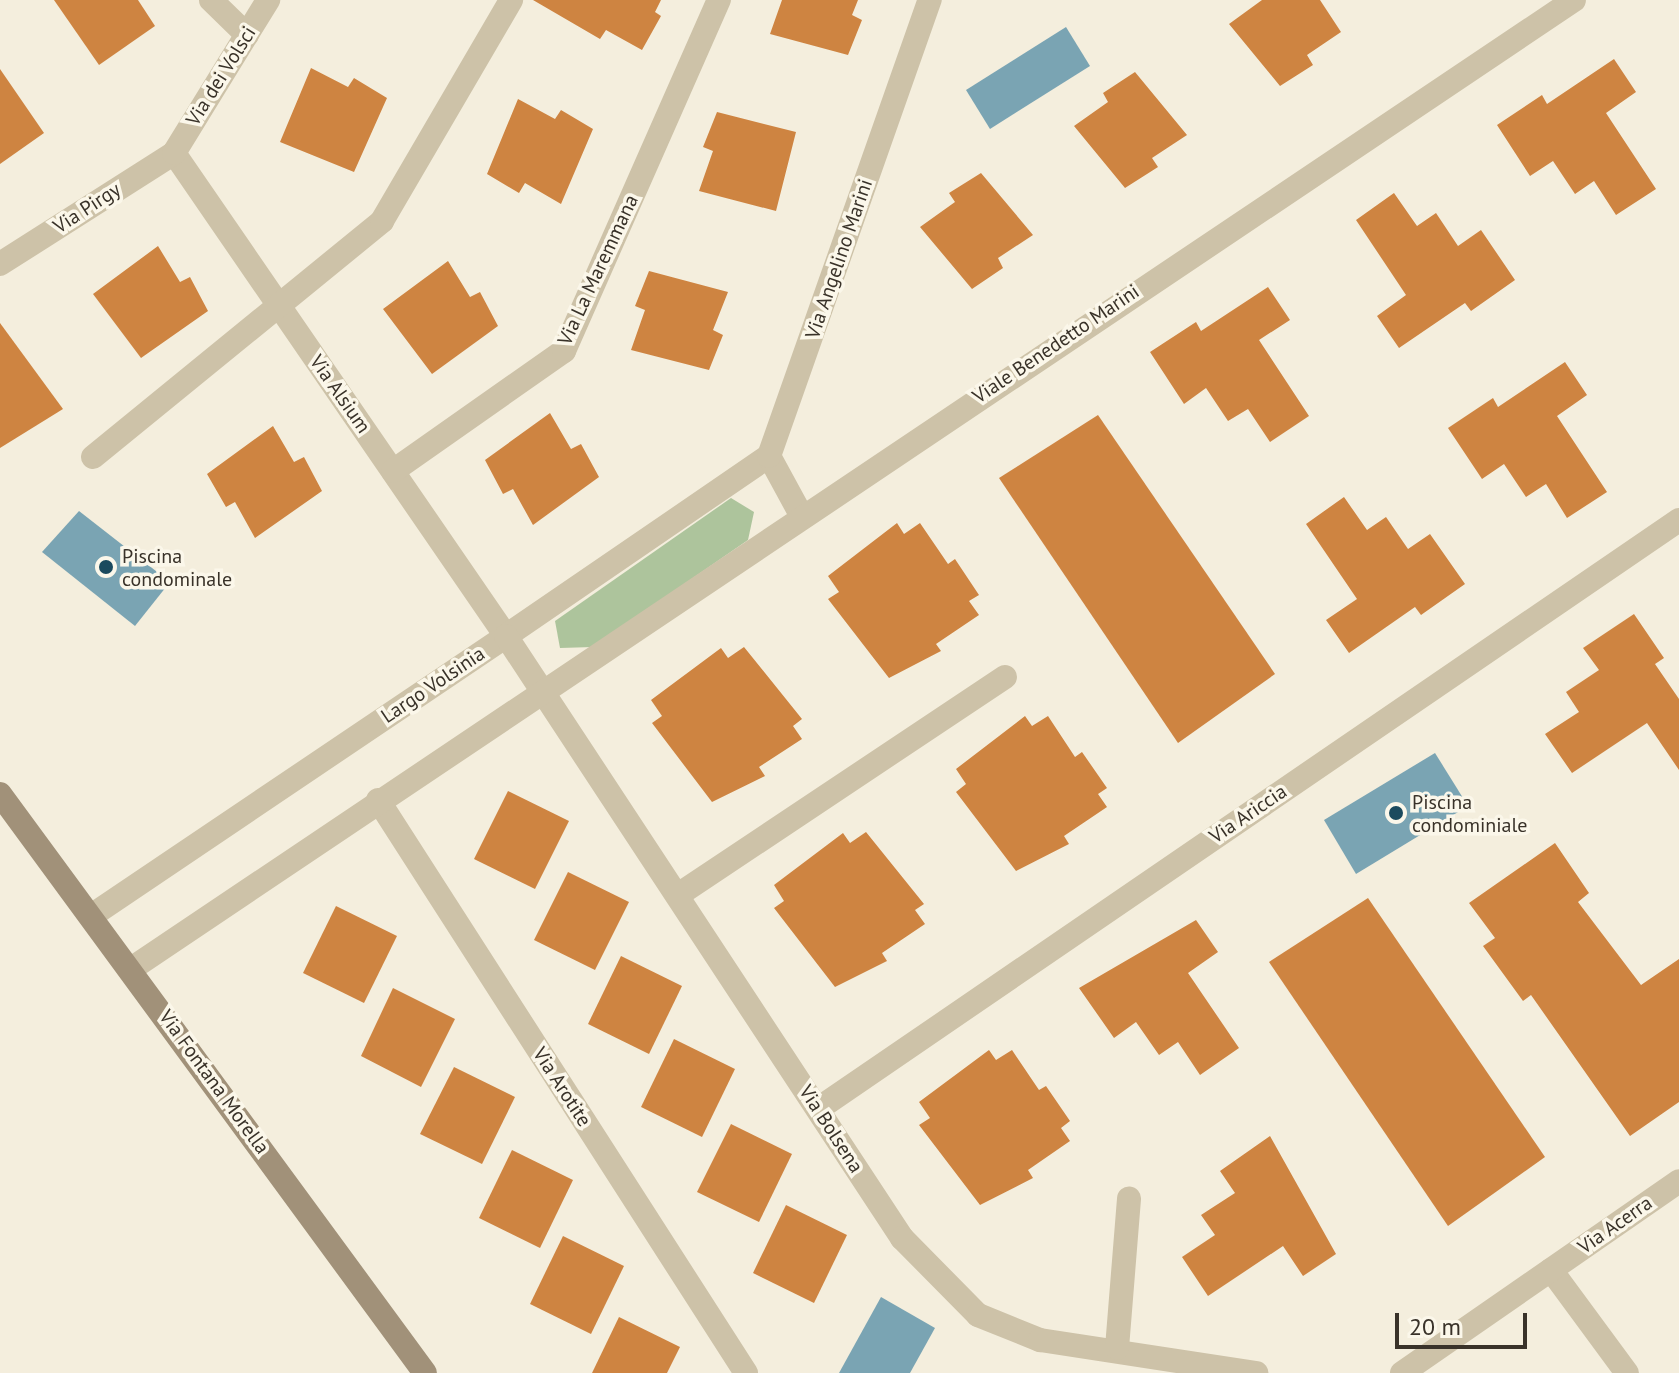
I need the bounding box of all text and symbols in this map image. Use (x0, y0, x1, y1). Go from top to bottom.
street label: Via dei Volsci (181, 22, 261, 130)
street label: Via Angelino Marini (800, 176, 878, 342)
street label: Via Pirgy (49, 177, 125, 239)
street label: Via La Maremmana (553, 191, 643, 349)
street label: Viale Benedetto Marini (968, 279, 1144, 409)
street label: Via Alsium (304, 350, 376, 438)
place label: Piscina condominale (122, 544, 232, 591)
marker: Piscina condominale (97, 558, 115, 576)
street label: Largo Volsinia (376, 641, 490, 729)
street label: Via Ariccia (1205, 779, 1291, 849)
place label: Piscina condominiale (1412, 790, 1528, 837)
marker: Piscina condominiale (1387, 804, 1405, 822)
street label: Via Fontana Morella (154, 1005, 274, 1159)
street label: Via Arotite (527, 1043, 597, 1131)
street label: Via Bolsena (794, 1081, 868, 1177)
street label: Via Acerra (1573, 1191, 1657, 1259)
scale bar (1399, 1297, 1531, 1347)
text: 20 m (1409, 1311, 1461, 1342)

